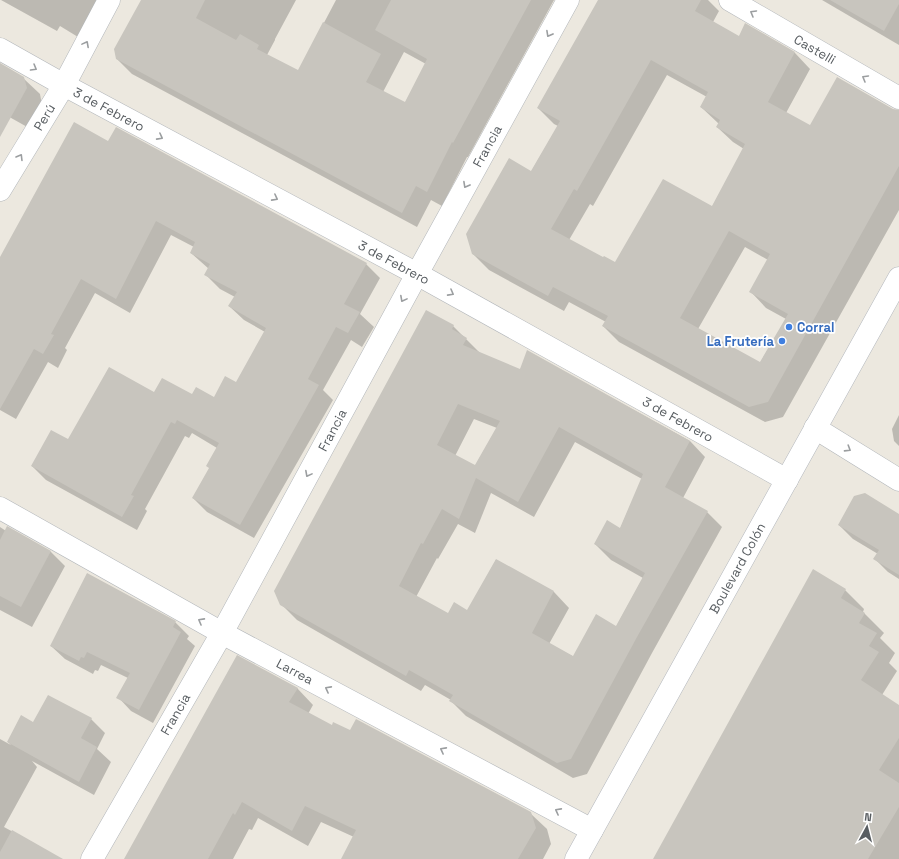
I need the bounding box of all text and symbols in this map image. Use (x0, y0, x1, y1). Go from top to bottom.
one-way arrow (750, 11, 757, 18)
one-way arrow (546, 30, 554, 37)
street label: Castelli (791, 31, 839, 68)
one-way arrow (81, 41, 88, 49)
one-way arrow (30, 64, 37, 71)
one-way arrow (862, 76, 869, 83)
street label: 3 de Febrero (70, 83, 147, 135)
street label: Perú (30, 101, 59, 134)
street label: Francia (469, 122, 506, 170)
one-way arrow (156, 132, 164, 140)
one-way arrow (16, 154, 23, 161)
one-way arrow (463, 181, 470, 188)
one-way arrow (271, 194, 278, 201)
street label: 3 de Febrero (355, 236, 432, 288)
one-way arrow (447, 289, 454, 296)
one-way arrow (401, 294, 408, 302)
place label: Corral (797, 319, 834, 336)
marker: Corral (784, 322, 794, 332)
place label: La Frutería (707, 333, 774, 350)
marker: La Frutería (777, 336, 787, 346)
street label: 3 de Febrero (639, 393, 716, 446)
street label: Francia (314, 406, 351, 454)
one-way arrow (844, 444, 851, 452)
one-way arrow (305, 470, 312, 478)
street label: Boulevard Colón (705, 520, 769, 617)
one-way arrow (198, 618, 206, 626)
street label: Larrea (273, 655, 317, 688)
one-way arrow (325, 687, 332, 694)
street label: Francia (157, 690, 194, 738)
one-way arrow (440, 748, 447, 755)
north arrow (847, 807, 887, 847)
one-way arrow (555, 809, 562, 816)
text: N (864, 810, 873, 824)

